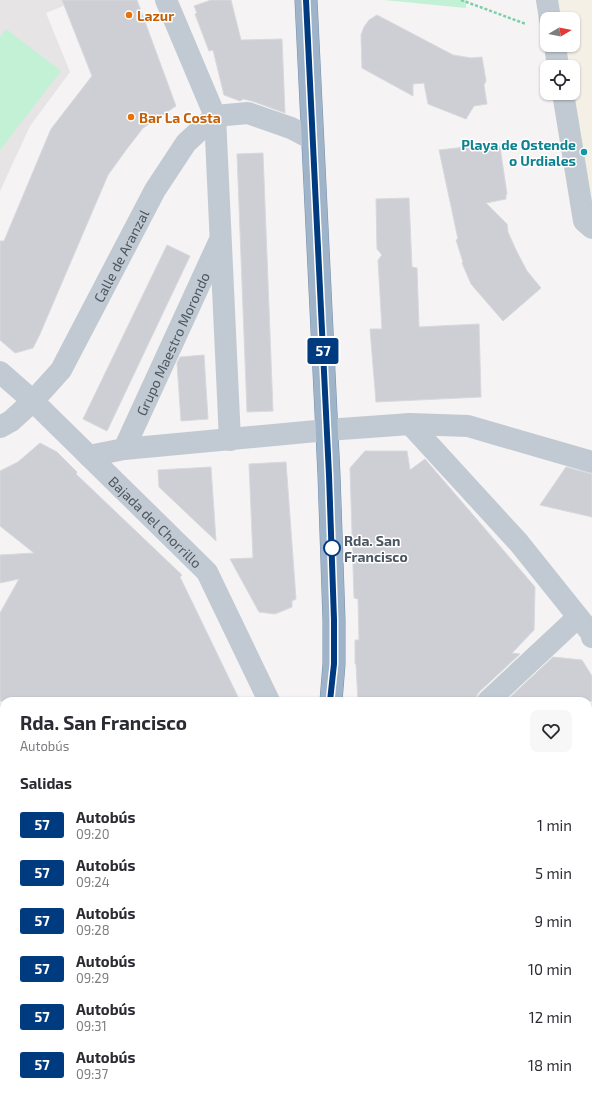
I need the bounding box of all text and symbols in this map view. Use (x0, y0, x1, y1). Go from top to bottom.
place label: Lazur (137, 7, 174, 24)
marker: Lazur (124, 10, 134, 20)
north arrow (540, 12, 580, 52)
map controls (540, 12, 580, 100)
button: locate (540, 60, 580, 100)
place label: Bar La Costa (139, 109, 221, 126)
marker: Bar La Costa (126, 112, 136, 122)
place label: Playa de Ostende o Urdiales (461, 136, 576, 169)
marker: Playa de Ostende o Urdiales (579, 147, 589, 157)
street label: Calle de Aranzal (90, 206, 152, 305)
street label: Grupo Maestro Morondo (132, 269, 213, 418)
line badge: 57 (305, 338, 341, 364)
text: 57 (315, 342, 331, 359)
street label: Bajada del Chorrillo (106, 472, 206, 571)
place label: Rda. San Francisco (344, 532, 408, 565)
marker: Rda. San Francisco (323, 539, 341, 557)
button: heart (530, 710, 572, 752)
text: Rda. San Francisco (20, 711, 187, 734)
text: Autobús (20, 738, 69, 754)
text: Salidas (20, 774, 72, 792)
text: Autobús (76, 808, 135, 826)
text: 57 (34, 816, 50, 833)
text: 1 min (537, 816, 572, 834)
text: 09:20 (76, 826, 110, 842)
text: Autobús (76, 856, 135, 874)
text: 57 (34, 864, 50, 881)
text: 5 min (535, 864, 572, 882)
text: 09:24 (76, 874, 110, 890)
text: Autobús (76, 904, 135, 922)
text: 57 (34, 912, 50, 929)
text: 9 min (534, 912, 572, 930)
text: 09:28 (76, 922, 110, 938)
text: Autobús (76, 952, 135, 970)
text: 57 (34, 960, 50, 977)
text: 10 min (528, 960, 572, 978)
text: 09:29 (76, 970, 109, 986)
text: Autobús (76, 1000, 135, 1018)
text: 57 (34, 1008, 50, 1025)
text: 12 min (529, 1008, 572, 1026)
text: 09:31 (76, 1018, 107, 1034)
text: Autobús (76, 1048, 135, 1066)
text: 57 (34, 1056, 50, 1073)
text: 18 min (528, 1056, 572, 1074)
text: 09:37 (76, 1066, 108, 1082)

